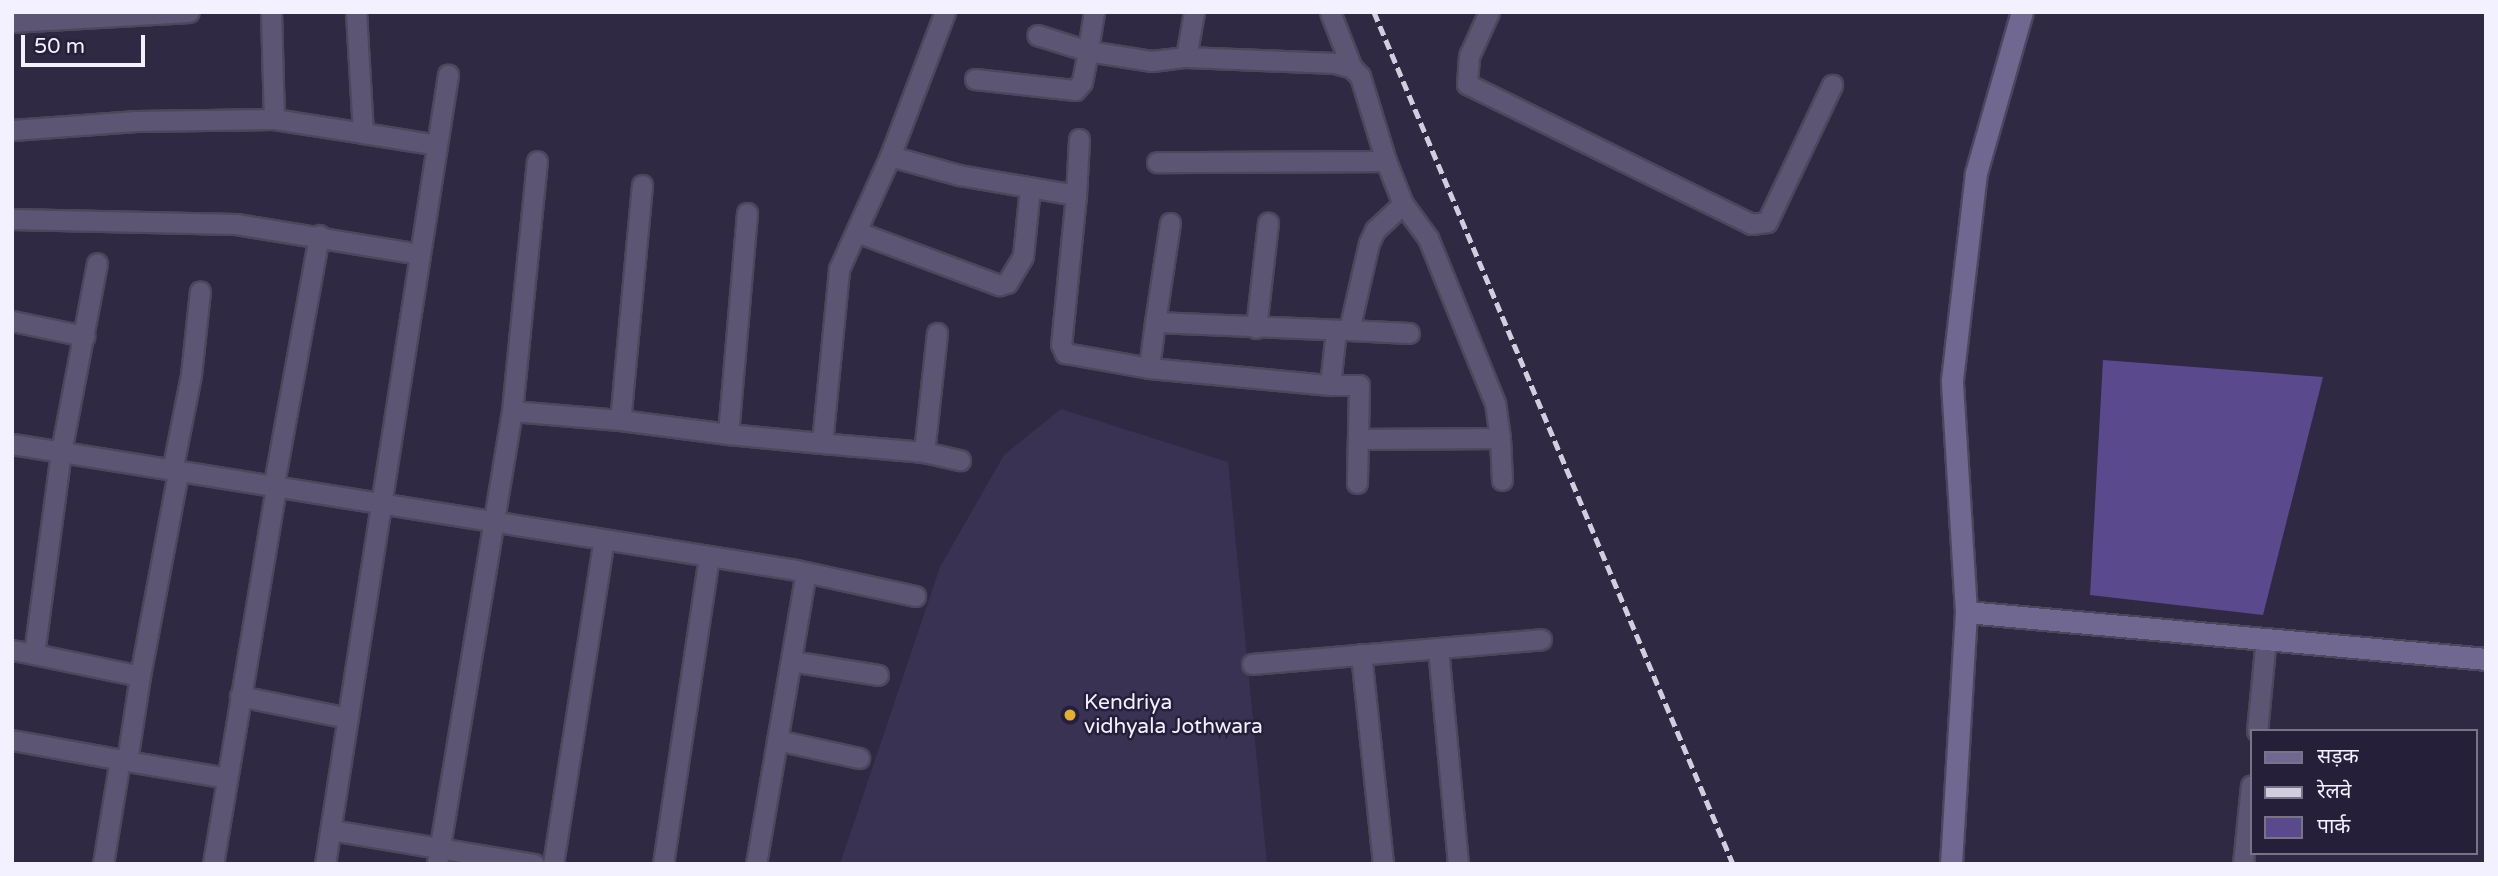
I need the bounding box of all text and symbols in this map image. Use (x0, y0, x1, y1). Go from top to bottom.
scale bar (24, 21, 149, 65)
text: 50 m (34, 34, 85, 59)
place label: Kendriya vidhyala Jothwara (1084, 690, 1263, 740)
marker: Kendriya vidhyala Jothwara (1062, 707, 1078, 723)
legend (2250, 729, 2477, 855)
text: सड़क (2317, 744, 2359, 769)
text: रेलवे (2317, 779, 2352, 804)
text: पार्क (2317, 814, 2351, 839)

